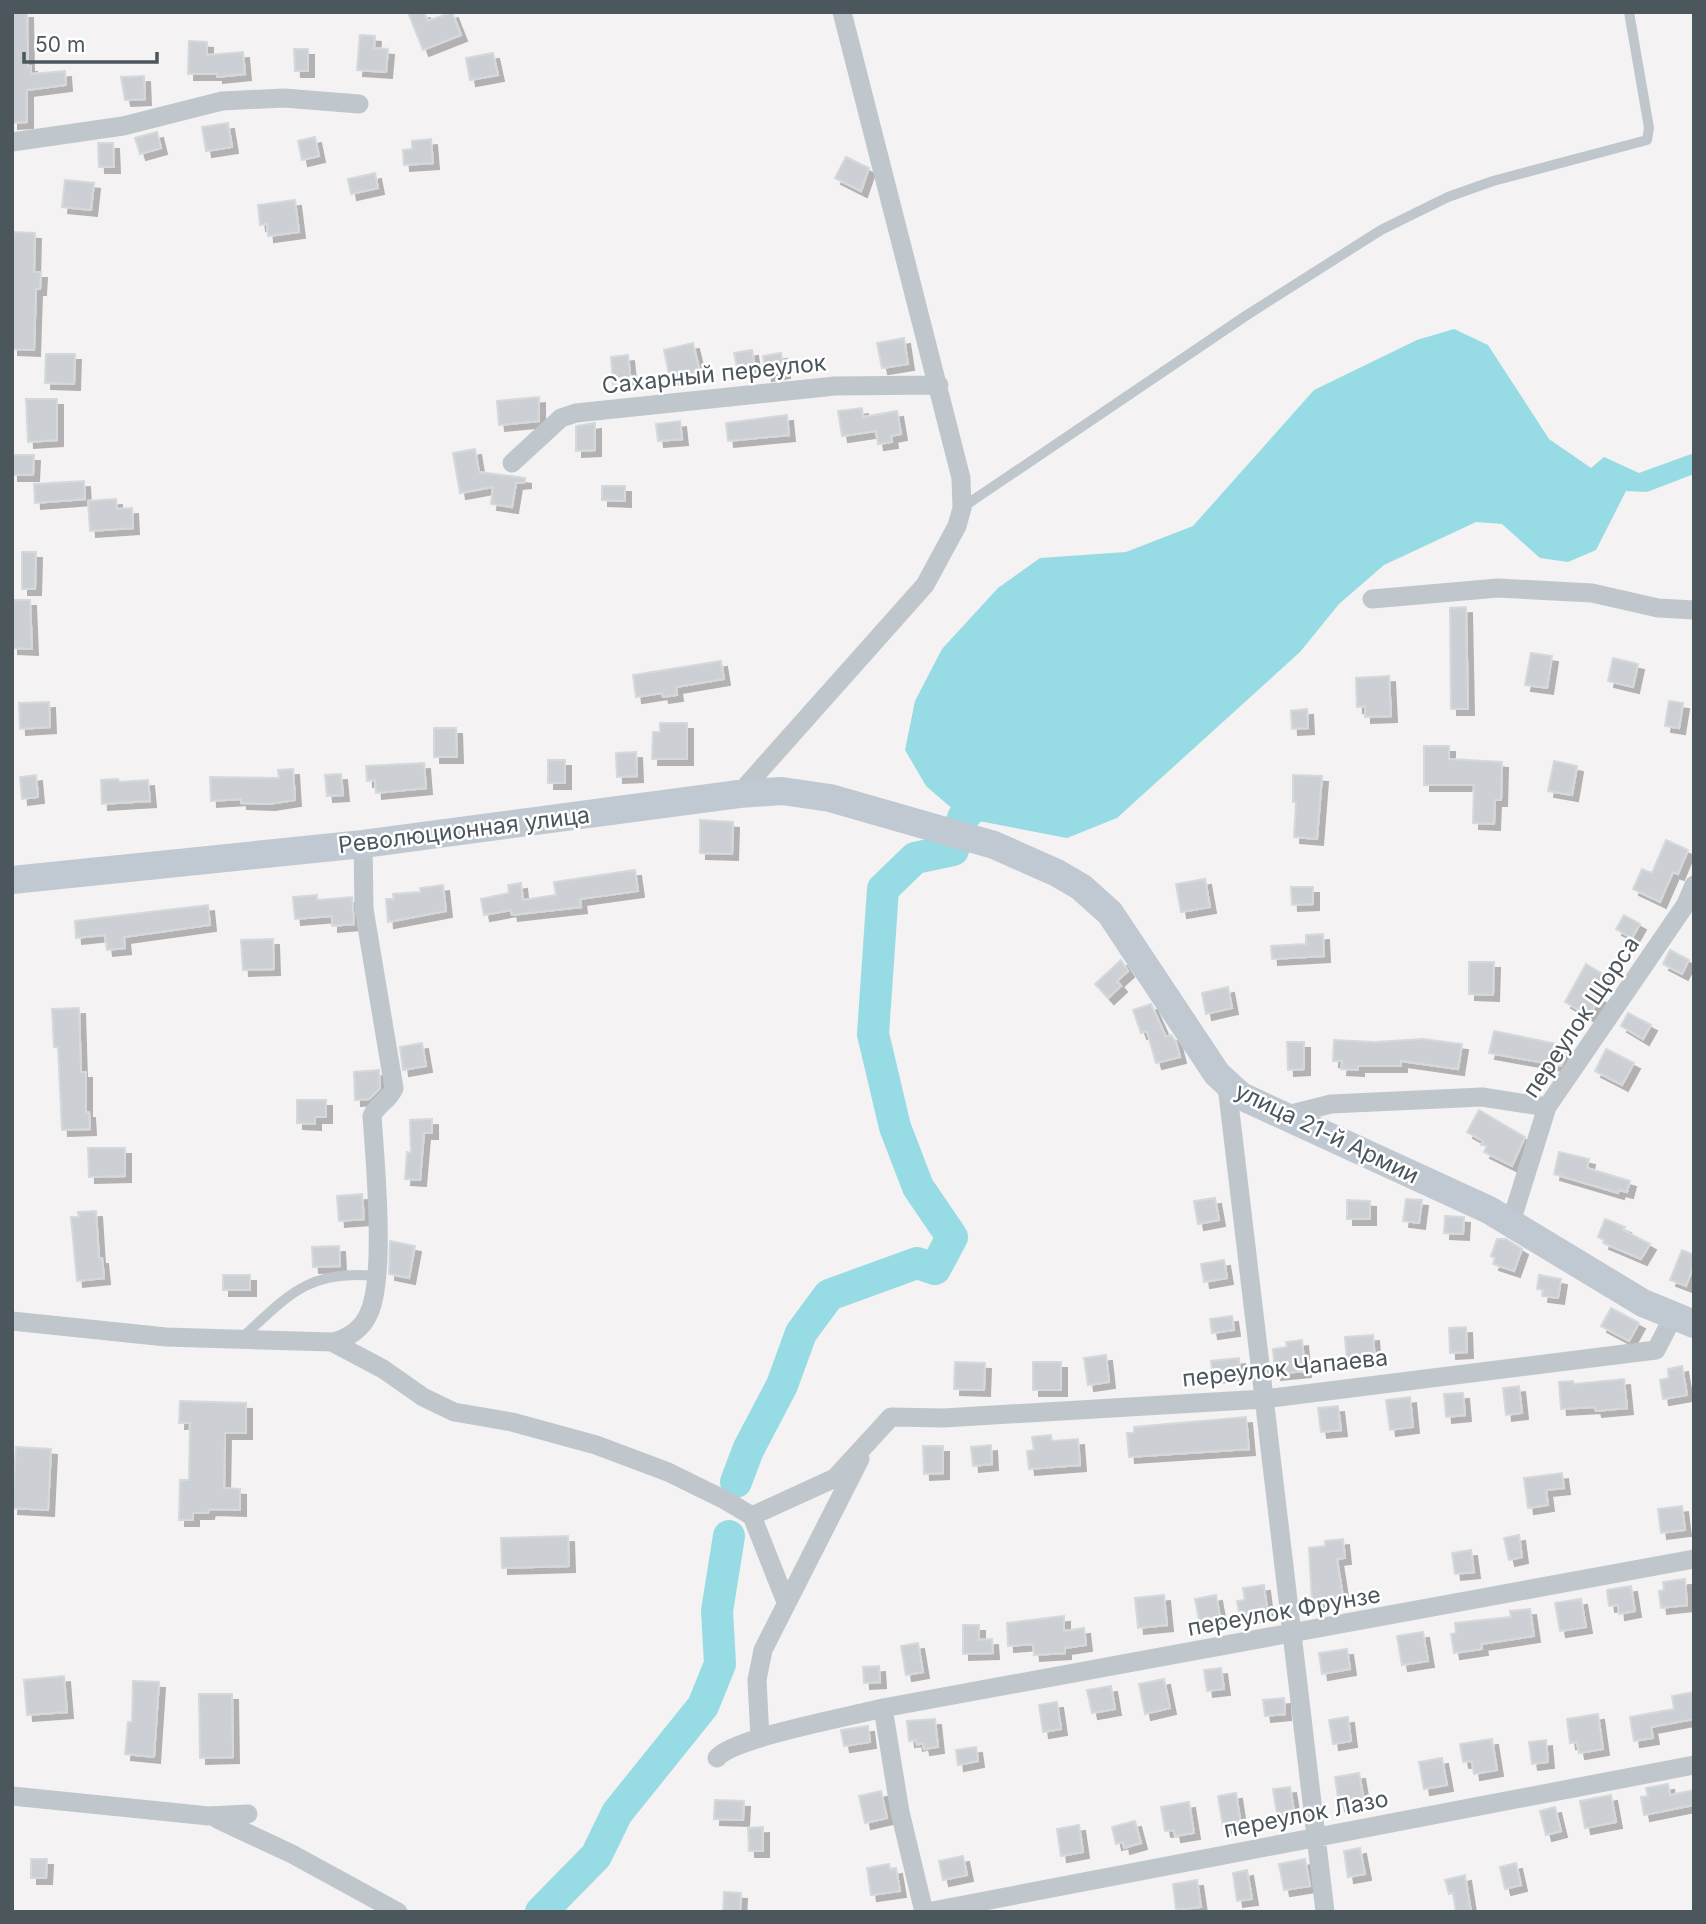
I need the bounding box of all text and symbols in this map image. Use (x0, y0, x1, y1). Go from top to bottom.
scale bar (24, 21, 158, 65)
text: 50 m (35, 32, 85, 57)
street label: Сахарный переулок (601, 348, 828, 400)
street label: Революционная улица (337, 801, 591, 859)
street label: переулок Щорса (1517, 931, 1645, 1103)
street label: улица 21-й Армии (1231, 1076, 1423, 1190)
street label: переулок Чапаева (1181, 1343, 1389, 1393)
street label: переулок Фрунзе (1185, 1580, 1383, 1642)
street label: переулок Лазо (1221, 1784, 1391, 1844)

